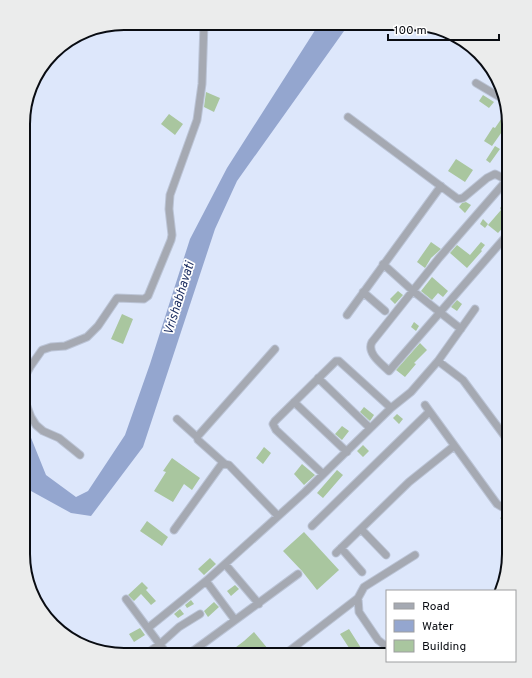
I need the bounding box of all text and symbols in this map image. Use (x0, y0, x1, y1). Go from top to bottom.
scale bar (388, 16, 499, 42)
text: 100 m (394, 23, 427, 39)
water label: Vrishabhavati (161, 259, 199, 337)
legend (386, 590, 516, 662)
text: Road (422, 599, 450, 615)
text: Water (422, 619, 454, 635)
text: Building (422, 639, 466, 655)

